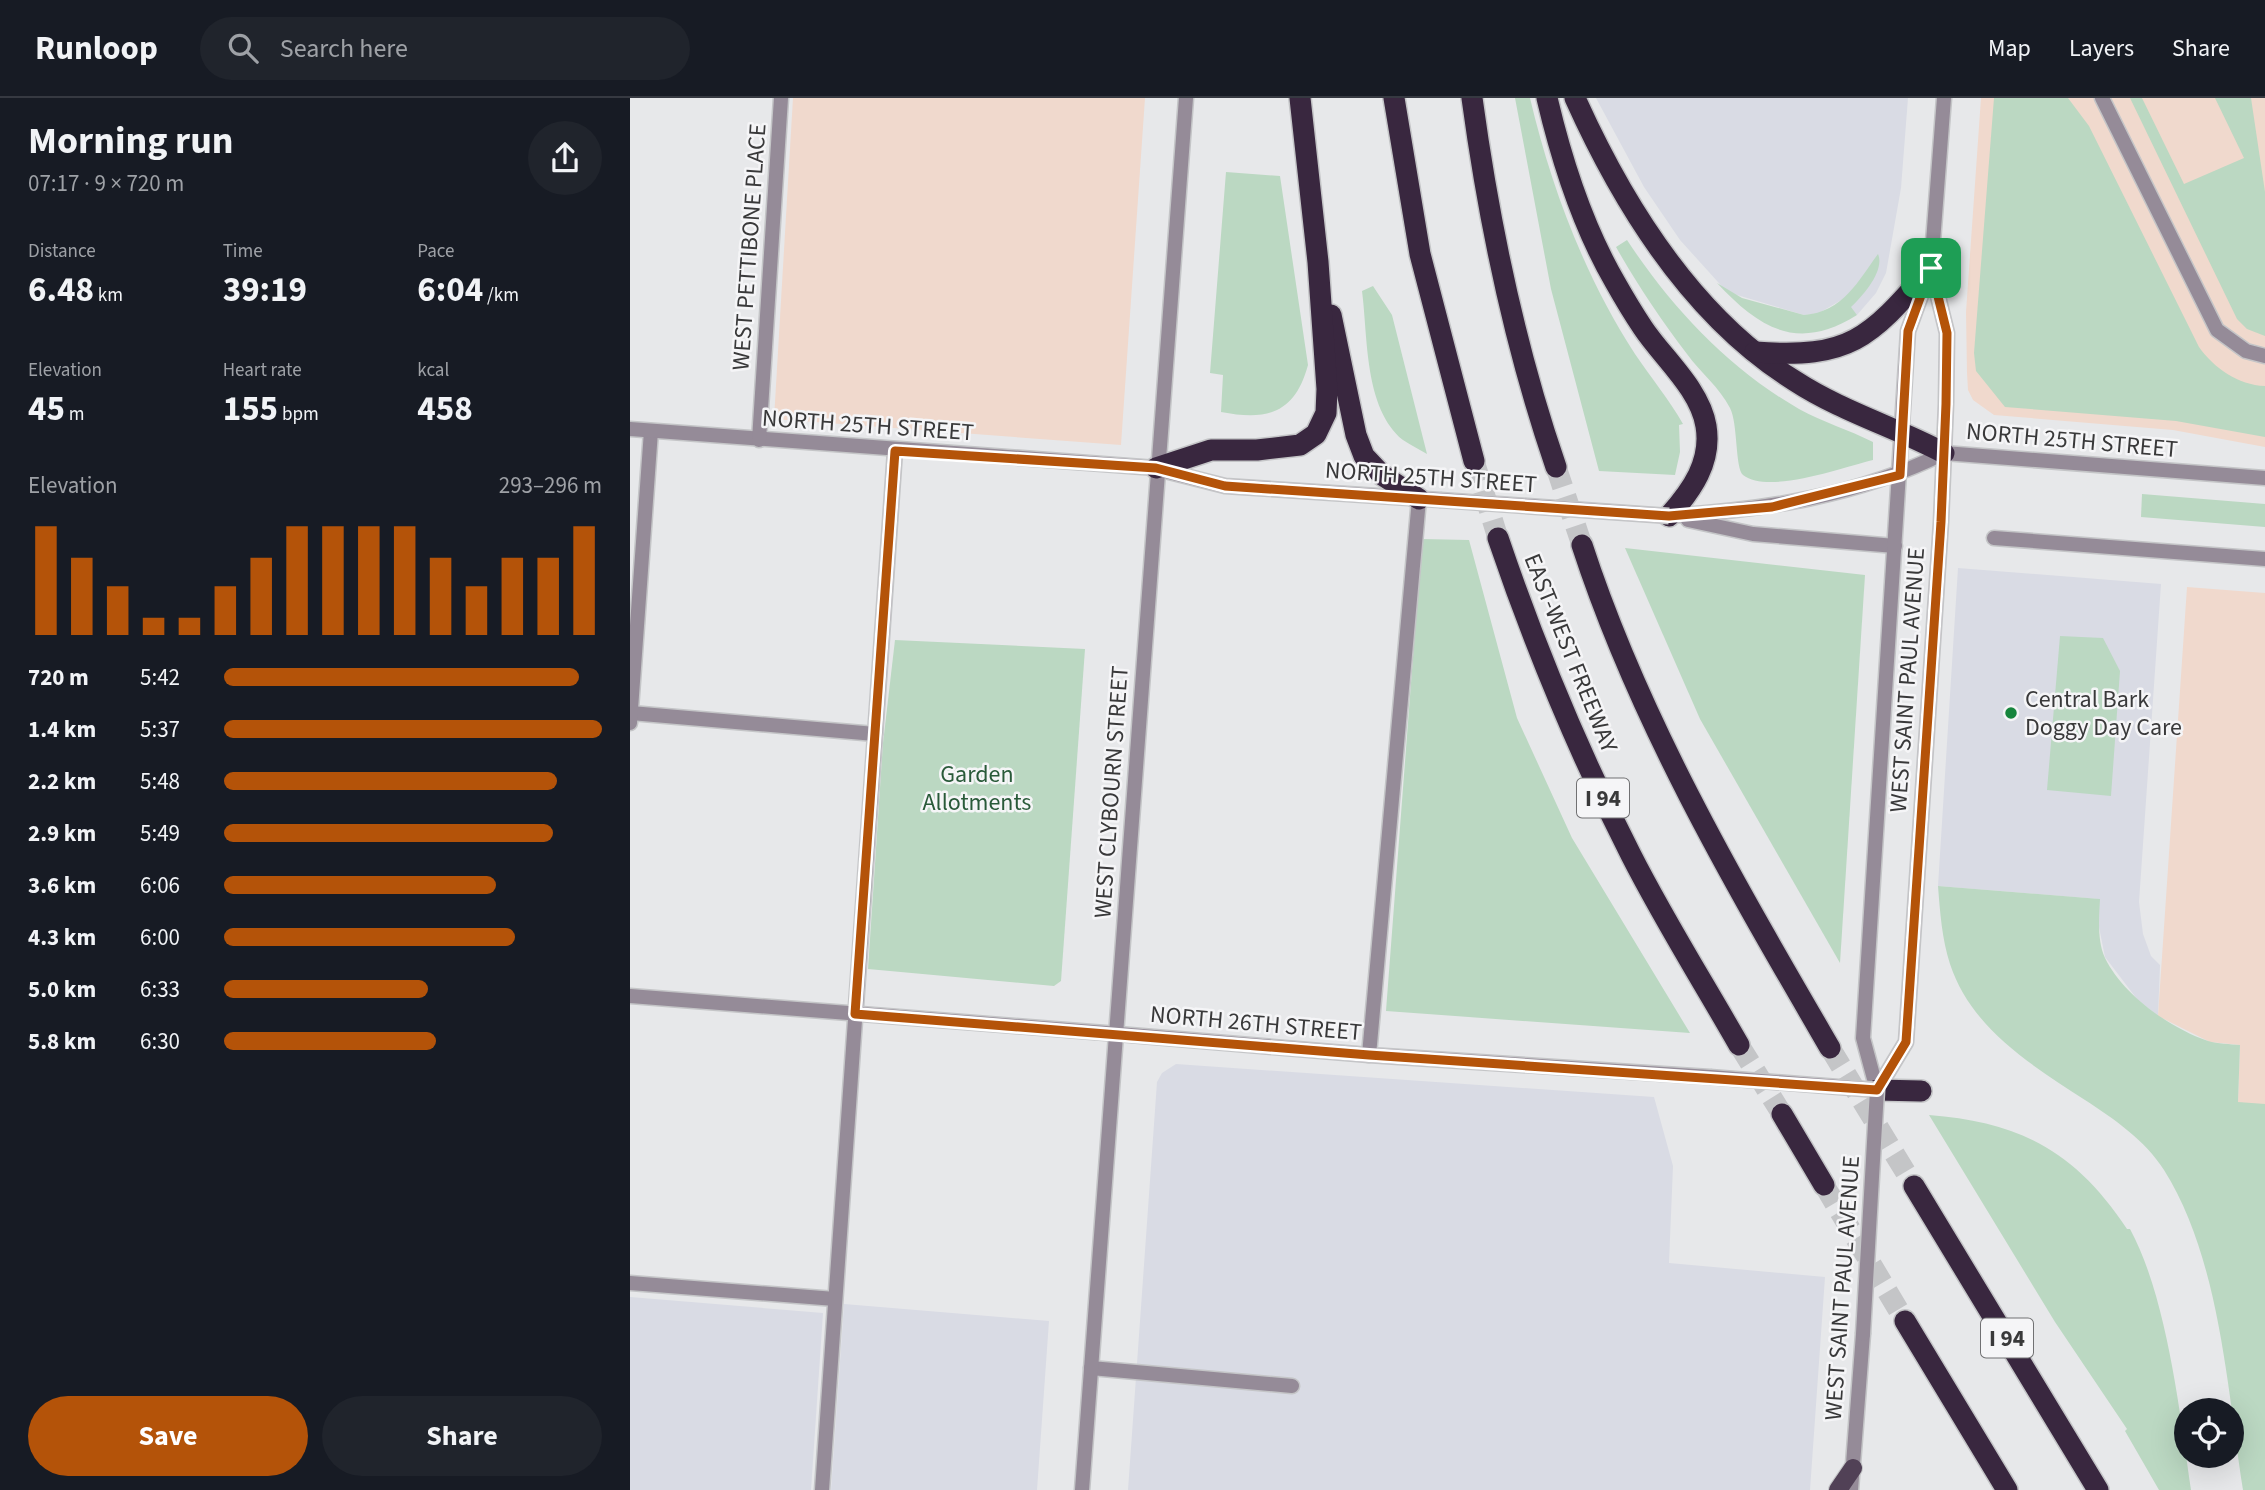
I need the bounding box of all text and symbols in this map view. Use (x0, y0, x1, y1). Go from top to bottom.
search box (200, 17, 690, 80)
text: Runloop (35, 25, 158, 72)
icon: search (224, 29, 262, 67)
text: Search here (280, 30, 408, 67)
text: Map (1988, 31, 2031, 66)
text: Layers (2069, 31, 2134, 66)
text: Share (2172, 31, 2230, 66)
text: Morning run (28, 114, 233, 168)
button: share (528, 121, 602, 195)
street label: WEST PETTIBONE PLACE (723, 122, 776, 372)
text: 07:17 · 9 × 720 m (28, 167, 184, 200)
text: Distance (28, 238, 96, 265)
text: Time (223, 238, 263, 265)
text: Pace (417, 238, 455, 265)
pin (1901, 238, 1961, 298)
icon: arrive (1912, 249, 1950, 287)
text: 6.48 (28, 265, 94, 315)
text: 39:19 (223, 265, 307, 315)
text: 6:04 (417, 265, 483, 315)
text: km (94, 282, 123, 309)
text: /km (483, 282, 519, 309)
text: Elevation (28, 357, 102, 384)
text: Heart rate (223, 357, 302, 384)
text: kcal (417, 357, 449, 384)
text: 45 (28, 384, 65, 434)
text: 155 (223, 384, 278, 434)
text: 458 (417, 384, 473, 434)
text: m (65, 401, 85, 428)
text: bpm (278, 401, 319, 428)
street label: NORTH 25TH STREET (761, 401, 975, 450)
street label: NORTH 25TH STREET (1965, 414, 2179, 467)
street label: NORTH 25TH STREET (1324, 453, 1538, 502)
text: Elevation (28, 469, 118, 502)
text: 293–296 m (499, 469, 602, 502)
street label: WEST SAINT PAUL AVENUE (1881, 546, 1934, 814)
street label: EAST-WEST FREEWAY (1515, 549, 1627, 758)
text: 720 m (28, 661, 89, 694)
text: 5:42 (140, 661, 180, 694)
street label: WEST CLYBOURN STREET (1085, 664, 1138, 919)
place label: Central Bark Doggy Day Care (2025, 682, 2182, 745)
marker: Central Bark Doggy Day Care (2003, 705, 2019, 721)
text: 1.4 km (28, 713, 96, 746)
text: 5:37 (140, 713, 180, 746)
park label: Garden Allotments (923, 757, 1031, 820)
text: 2.2 km (28, 765, 96, 798)
text: 5:48 (140, 765, 180, 798)
road number: I 94 (1577, 778, 1629, 818)
text: 2.9 km (28, 817, 96, 850)
text: 5:49 (140, 817, 180, 850)
text: 3.6 km (28, 869, 96, 902)
text: 6:06 (140, 869, 180, 902)
text: 4.3 km (28, 921, 96, 954)
text: 6:00 (140, 921, 180, 954)
text: 5.0 km (28, 973, 96, 1006)
text: 6:33 (140, 973, 180, 1006)
street label: NORTH 26TH STREET (1149, 997, 1363, 1050)
text: 5.8 km (28, 1025, 96, 1058)
text: 6:30 (140, 1025, 180, 1058)
street label: WEST SAINT PAUL AVENUE (1816, 1154, 1869, 1422)
road number: I 94 (1981, 1318, 2033, 1358)
button: Save (28, 1396, 308, 1476)
button: Share (322, 1396, 602, 1476)
map controls (2174, 1398, 2244, 1468)
button: locate (2174, 1398, 2244, 1468)

